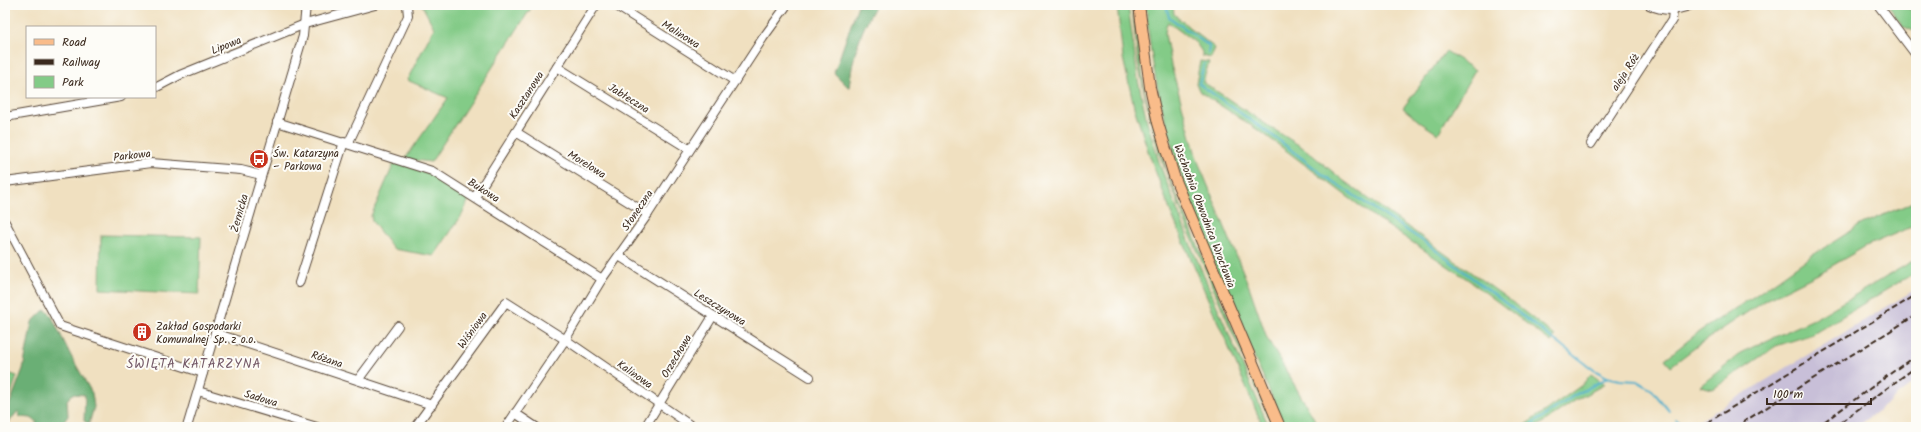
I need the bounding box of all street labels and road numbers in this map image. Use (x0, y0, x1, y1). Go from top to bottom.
street label: Malinowa (658, 16, 703, 54)
street label: Lipowa (208, 32, 244, 60)
street label: aleja Róż (1607, 50, 1645, 95)
street label: Kasztanowa (505, 68, 549, 123)
street label: Jabłeczna (604, 79, 653, 119)
street label: Wschodnia Obwodnica Wrocławia (1168, 142, 1240, 291)
street label: Parkowa (113, 145, 152, 167)
street label: Morelowa (564, 146, 609, 184)
street label: Bukowa (464, 174, 503, 208)
street label: Słoneczna (617, 186, 658, 235)
street label: Żernicka (226, 192, 254, 235)
street label: Leszczynowa (690, 285, 749, 331)
street label: Wiśniowa (453, 308, 492, 353)
street label: Orzechowa (657, 331, 697, 382)
street label: Różana (309, 346, 345, 374)
street label: Kalinowa (613, 356, 656, 394)
street label: Sadowa (242, 385, 280, 413)

